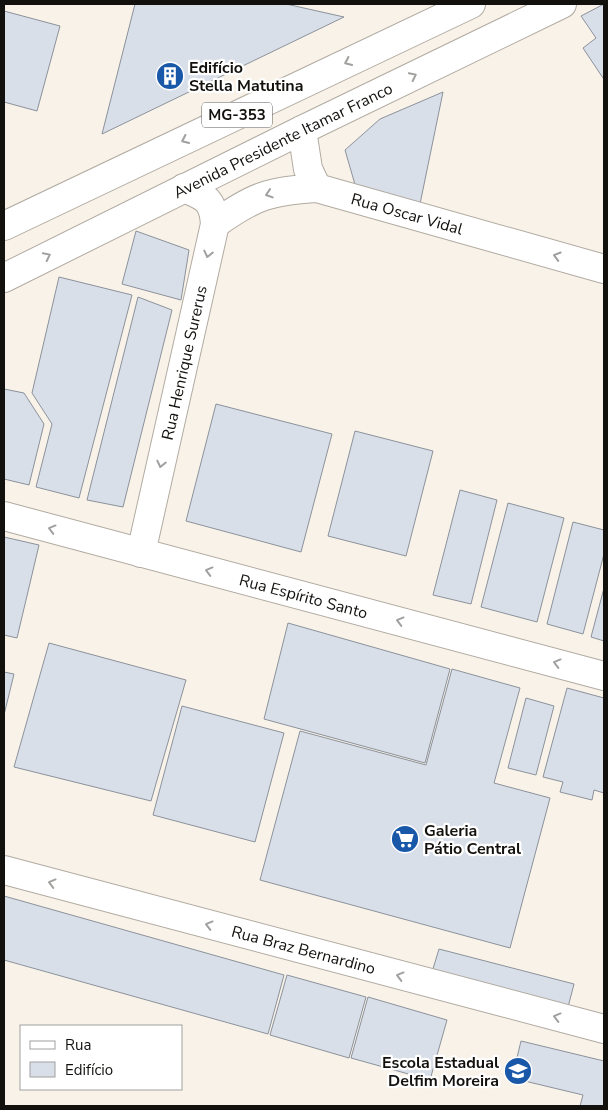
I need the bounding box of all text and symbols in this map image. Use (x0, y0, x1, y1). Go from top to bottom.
one-way arrow (344, 56, 353, 67)
place label: Edifício Stella Matutina (189, 57, 303, 97)
building icon: Edifício Stella Matutina (155, 61, 185, 91)
one-way arrow (408, 72, 417, 82)
street label: Avenida Presidente Itamar Franco (170, 78, 396, 204)
road number: MG-353 (202, 102, 272, 128)
one-way arrow (181, 134, 190, 144)
one-way arrow (265, 188, 273, 198)
street label: Rua Oscar Vidal (348, 188, 466, 241)
one-way arrow (203, 250, 214, 259)
one-way arrow (553, 251, 562, 262)
one-way arrow (42, 252, 51, 262)
street label: Rua Henrique Surerus (157, 284, 213, 442)
one-way arrow (156, 459, 167, 468)
one-way arrow (49, 525, 57, 535)
one-way arrow (205, 566, 214, 577)
street label: Rua Espírito Santo (237, 569, 370, 625)
one-way arrow (396, 616, 405, 627)
one-way arrow (553, 658, 562, 669)
place label: Galeria Pátio Central (424, 820, 521, 860)
supermarket icon: Galeria Pátio Central (390, 824, 420, 854)
one-way arrow (48, 878, 56, 889)
one-way arrow (205, 920, 214, 930)
street label: Rua Braz Bernardino (229, 921, 378, 980)
one-way arrow (396, 971, 404, 981)
one-way arrow (554, 1012, 562, 1022)
legend (20, 1025, 182, 1090)
text: Rua (65, 1035, 91, 1055)
place label: Escola Estadual Delfim Moreira (382, 1052, 499, 1092)
school or university icon: Escola Estadual Delfim Moreira (503, 1056, 533, 1086)
text: Edifício (65, 1060, 113, 1080)

